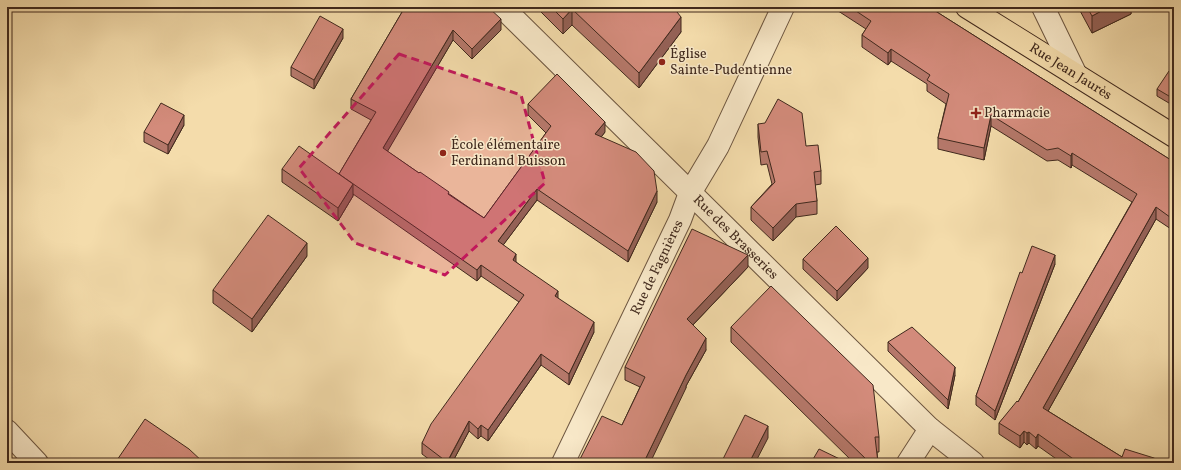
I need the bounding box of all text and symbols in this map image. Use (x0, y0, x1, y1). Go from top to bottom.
street label: Rue Jean Jaurès (1025, 39, 1116, 105)
place label: Église Sainte-Pudentienne (670, 45, 793, 80)
marker: Église Sainte-Pudentienne (657, 57, 667, 67)
place label: Pharmacie (984, 104, 1050, 123)
marker: Pharmacie (971, 108, 981, 118)
place label: École élémentaire Ferdinand Buisson (451, 136, 566, 171)
marker: École élémentaire Ferdinand Buisson (438, 148, 448, 158)
street label: Rue des Brasseries (689, 191, 783, 284)
street label: Rue de Fagnières (626, 217, 688, 318)

